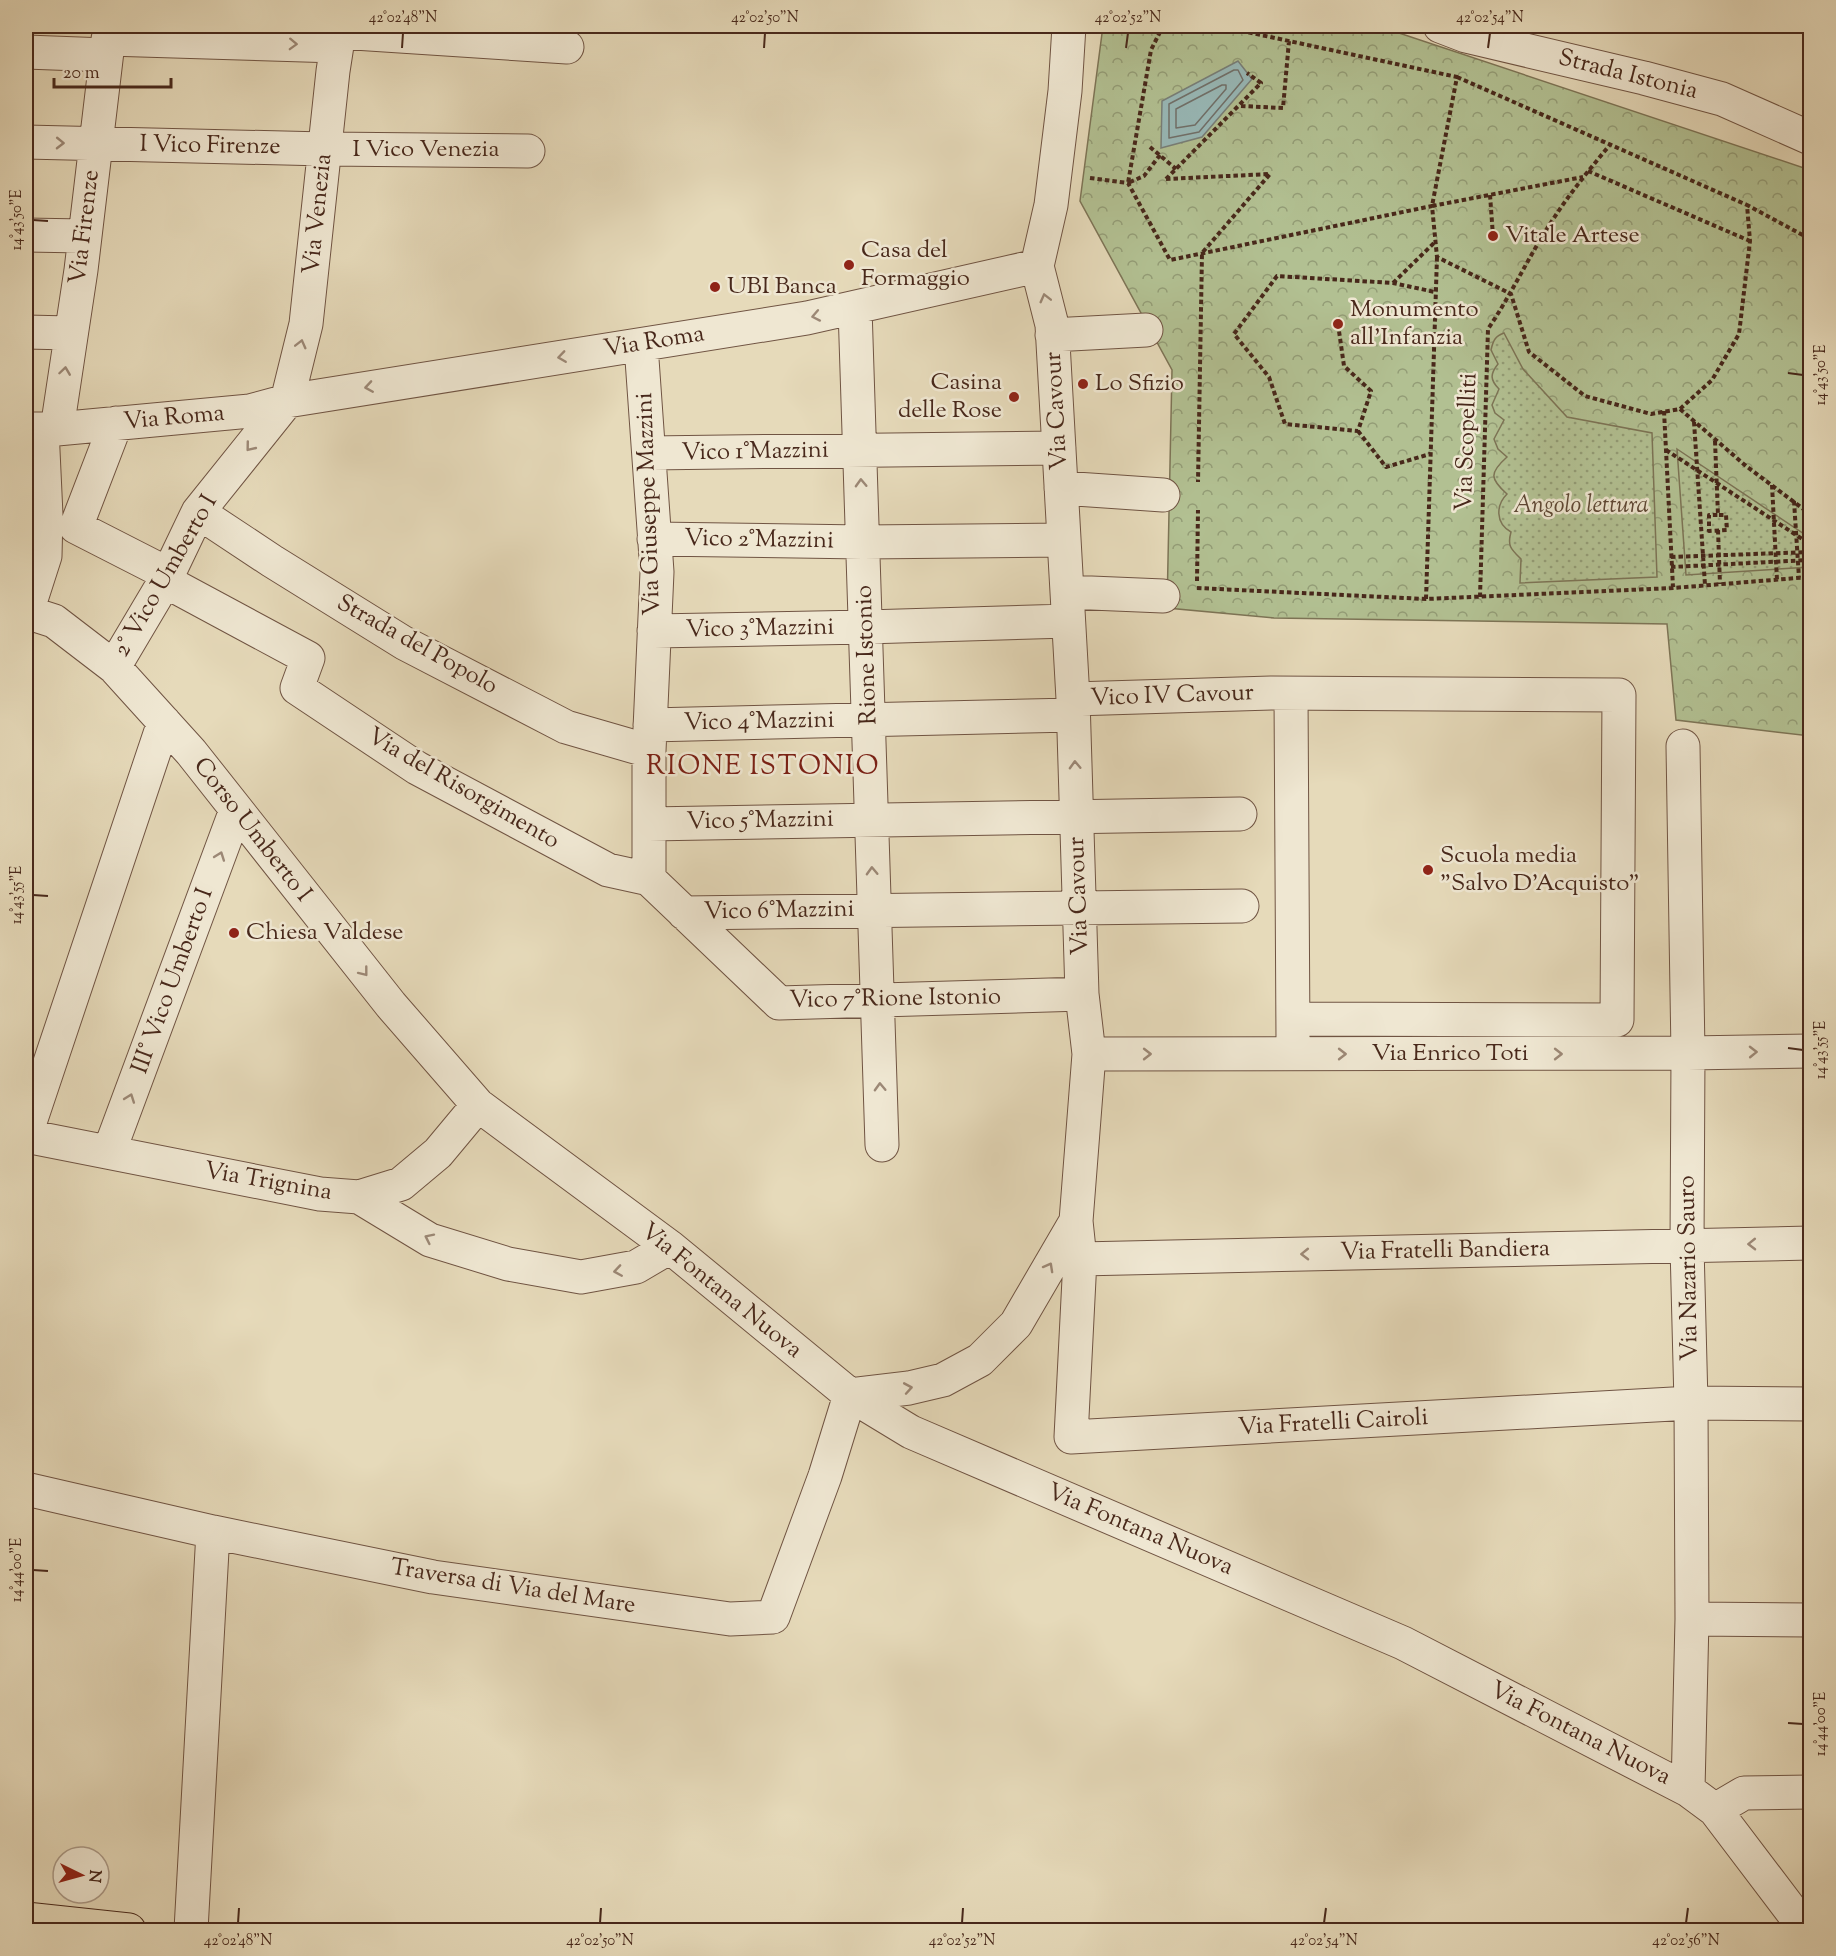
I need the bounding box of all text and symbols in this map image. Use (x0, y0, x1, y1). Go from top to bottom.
text: 42°02'48"N (369, 8, 437, 29)
text: 42°02'50"N (731, 8, 799, 29)
text: 42°02'52"N (1095, 8, 1161, 29)
text: 42°02'54"N (1456, 8, 1524, 29)
one-way arrow (288, 38, 297, 51)
street label: Strada Istonia (1555, 41, 1701, 109)
scale bar (54, 51, 171, 89)
text: 20 m (63, 61, 100, 87)
street label: I Vico Firenze (139, 128, 281, 164)
street label: I Vico Venezia (353, 133, 500, 167)
one-way arrow (56, 136, 65, 149)
street label: Via Venezia (295, 152, 341, 276)
street label: Via Firenze (61, 168, 109, 286)
text: 14°43'50"E (7, 190, 28, 250)
place label: Vitale Artese (1505, 219, 1640, 253)
marker: Vitale Artese (1486, 229, 1500, 243)
place label: Casa del Formaggio (861, 234, 970, 296)
marker: Casa del Formaggio (842, 258, 856, 272)
place label: UBI Banca (727, 270, 837, 304)
marker: UBI Banca (708, 280, 722, 294)
place label: Monumento all'Infanzia (1350, 293, 1479, 355)
one-way arrow (1040, 294, 1053, 304)
one-way arrow (812, 309, 822, 322)
street label: Via Roma (601, 317, 707, 367)
marker: Monumento all'Infanzia (1331, 317, 1345, 331)
one-way arrow (293, 340, 306, 350)
text: 14°43'50"E (1811, 345, 1832, 405)
one-way arrow (557, 350, 566, 362)
street label: Via Cavour (1037, 351, 1077, 471)
one-way arrow (58, 366, 70, 375)
place label: Casina delle Rose (898, 366, 1002, 428)
place label: Lo Sfizio (1095, 367, 1184, 401)
street label: Via Scopelliti (1448, 372, 1486, 512)
marker: Lo Sfizio (1076, 377, 1090, 391)
one-way arrow (365, 381, 374, 393)
marker: Casina delle Rose (1007, 390, 1021, 404)
street label: Via Giuseppe Mazzini (628, 392, 670, 616)
street label: Via Roma (122, 397, 226, 439)
street label: Vico 1°Mazzini (681, 434, 829, 470)
one-way arrow (246, 440, 257, 451)
one-way arrow (855, 479, 868, 488)
street label: 2° Vico Umberto I (106, 488, 226, 664)
park label: Angolo lettura (1513, 489, 1649, 523)
street label: Vico 2°Mazzini (684, 522, 834, 558)
street label: Rione Istonio (848, 584, 886, 726)
street label: Strada del Popolo (330, 587, 504, 703)
street label: Vico 3°Mazzini (685, 611, 835, 647)
street label: Vico IV Cavour (1090, 676, 1254, 716)
street label: Vico 4°Mazzini (683, 704, 835, 740)
street label: Via del Risorgimento (360, 720, 566, 858)
district label: RIONE ISTONIO (646, 748, 880, 787)
street label: Corso Umberto I (185, 750, 319, 910)
one-way arrow (1069, 761, 1081, 770)
street label: Vico 5°Mazzini (686, 803, 834, 839)
street label: Via Cavour (1060, 836, 1098, 956)
place label: Scuola media "Salvo D'Acquisto" (1440, 839, 1640, 901)
one-way arrow (212, 851, 225, 862)
marker: Scuola media "Salvo D'Acquisto" (1421, 863, 1435, 877)
text: 14°43'55"E (7, 866, 28, 924)
one-way arrow (866, 866, 879, 875)
street label: III° Vico Umberto I (124, 883, 222, 1079)
street label: Vico 6°Mazzini (703, 893, 855, 929)
place label: Chiesa Valdese (246, 916, 404, 950)
marker: Chiesa Valdese (227, 926, 241, 940)
one-way arrow (357, 965, 368, 976)
street label: Vico 7°Rione Istonio (789, 980, 1001, 1018)
text: 14°43'55"E (1811, 1021, 1832, 1079)
street label: Via Enrico Toti (1372, 1037, 1529, 1071)
one-way arrow (1749, 1046, 1758, 1058)
one-way arrow (1143, 1048, 1152, 1060)
one-way arrow (1338, 1048, 1347, 1060)
one-way arrow (1554, 1048, 1563, 1060)
one-way arrow (874, 1082, 887, 1091)
one-way arrow (122, 1093, 135, 1103)
street label: Via Trignina (201, 1154, 335, 1210)
street label: Via Nazario Sauro (1670, 1175, 1708, 1361)
street label: Via Fontana Nuova (633, 1215, 809, 1367)
street label: Via Fratelli Bandiera (1340, 1232, 1550, 1270)
one-way arrow (424, 1233, 435, 1245)
one-way arrow (1748, 1238, 1757, 1251)
one-way arrow (1301, 1248, 1310, 1260)
one-way arrow (1041, 1262, 1053, 1273)
one-way arrow (613, 1264, 622, 1276)
one-way arrow (903, 1382, 913, 1394)
street label: Via Fratelli Cairoli (1237, 1401, 1429, 1445)
street label: Via Fontana Nuova (1042, 1475, 1238, 1585)
text: 14°44'00"E (7, 1538, 28, 1602)
street label: Traversa di Via del Mare (388, 1551, 638, 1623)
street label: Via Fontana Nuova (1483, 1674, 1677, 1794)
text: 14°44'00"E (1811, 1692, 1832, 1756)
north arrow (51, 1845, 111, 1905)
text: N (81, 1869, 105, 1884)
text: 42°02'48"N (204, 1931, 272, 1952)
text: 42°02'50"N (566, 1931, 634, 1952)
text: 42°02'52"N (929, 1931, 995, 1952)
text: 42°02'54"N (1290, 1931, 1358, 1952)
text: 42°02'56"N (1652, 1931, 1720, 1952)

